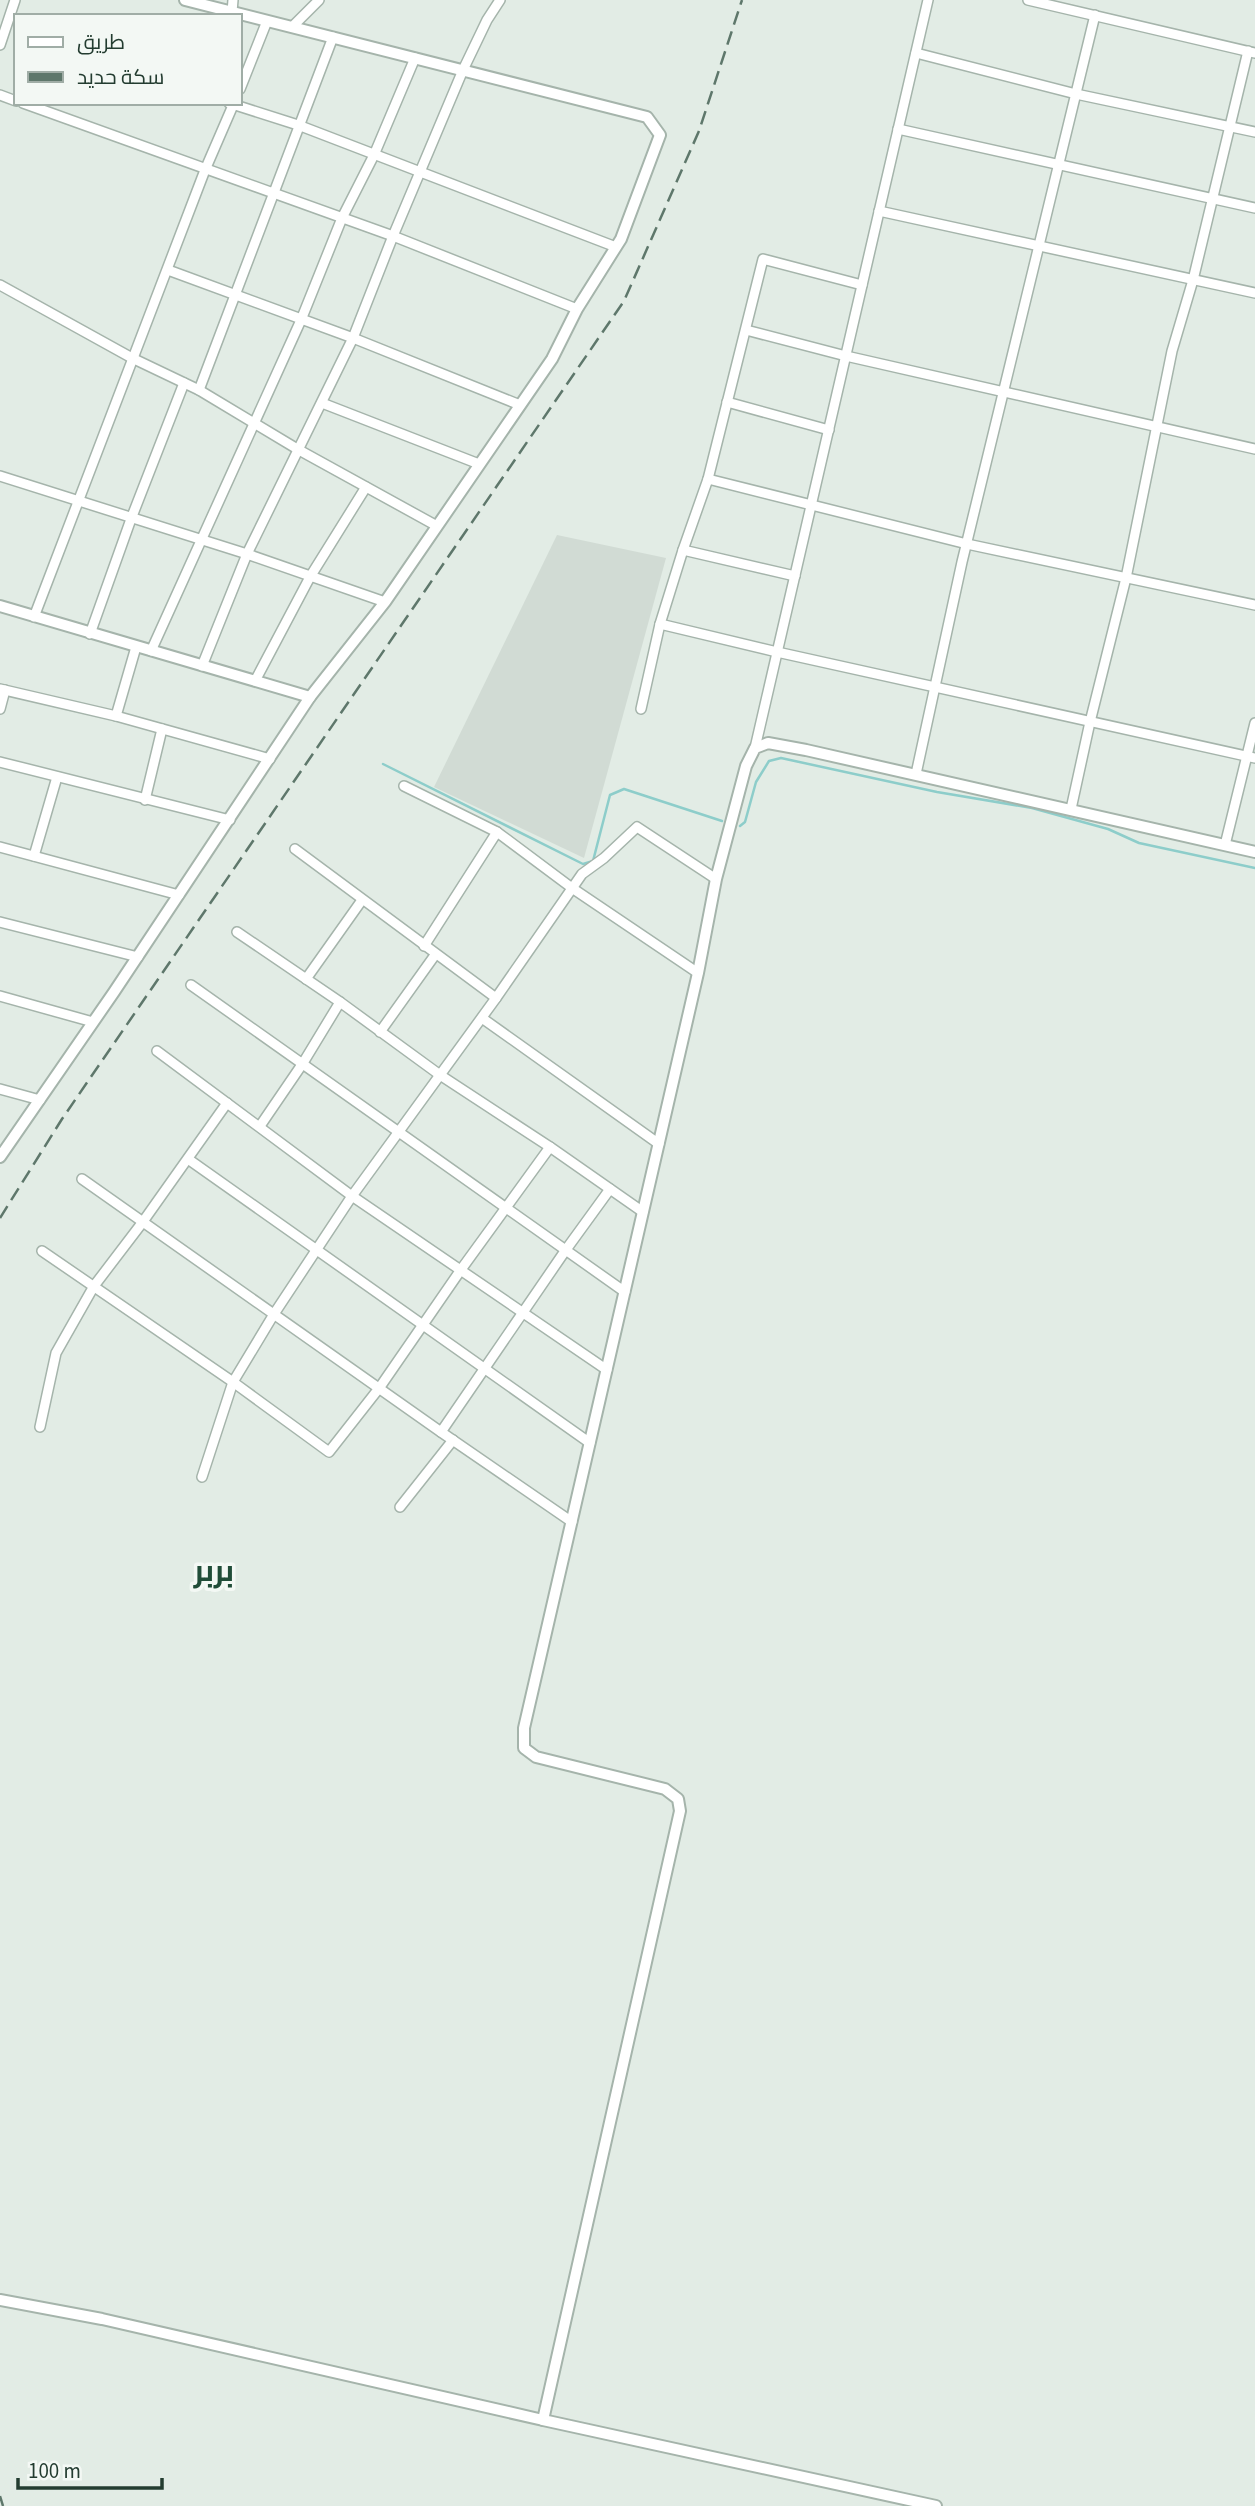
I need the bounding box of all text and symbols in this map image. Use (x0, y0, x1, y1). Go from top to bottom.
legend (14, 14, 242, 105)
text: طريق (77, 27, 125, 57)
text: سكة حديد (77, 62, 164, 92)
district label: بربر (193, 1550, 234, 1593)
scale bar (18, 2446, 161, 2490)
text: 100 m (28, 2456, 81, 2486)

